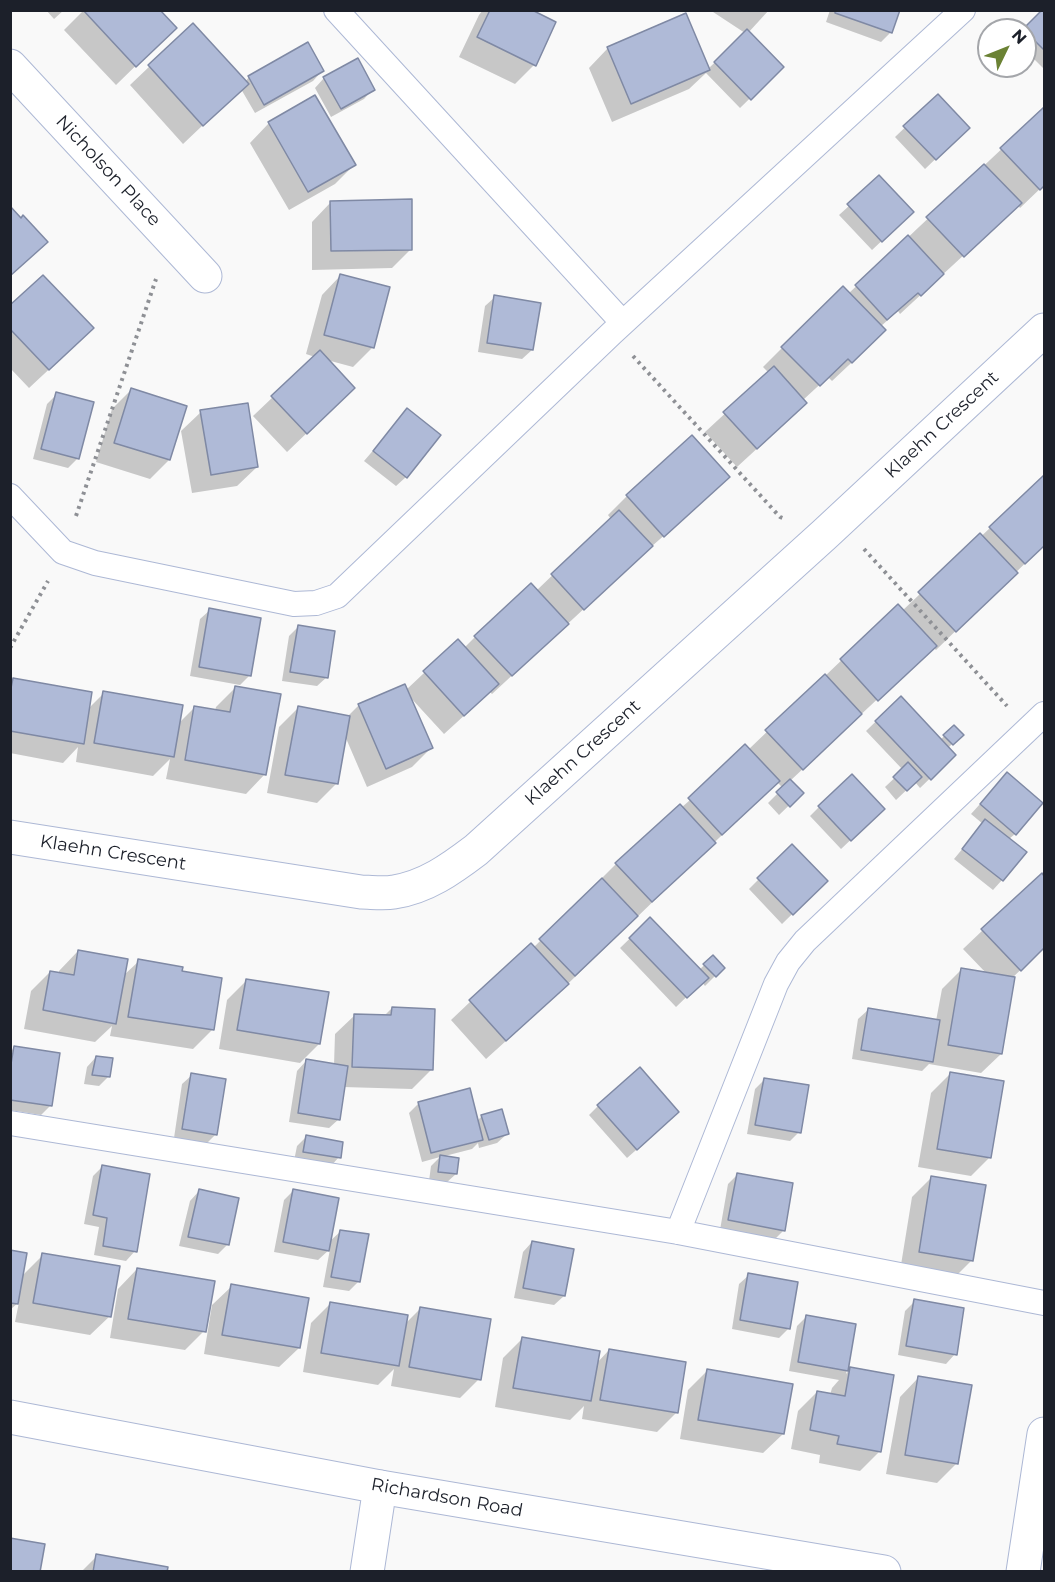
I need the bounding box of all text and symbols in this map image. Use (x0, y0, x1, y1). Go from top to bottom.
north arrow (977, 18, 1037, 78)
text: N (1008, 26, 1030, 48)
street label: Nicholson Place (51, 111, 165, 231)
street label: Klaehn Crescent (881, 367, 1003, 483)
street label: Klaehn Crescent (521, 695, 645, 811)
street label: Klaehn Crescent (38, 831, 188, 875)
street label: Richardson Road (369, 1474, 525, 1522)

